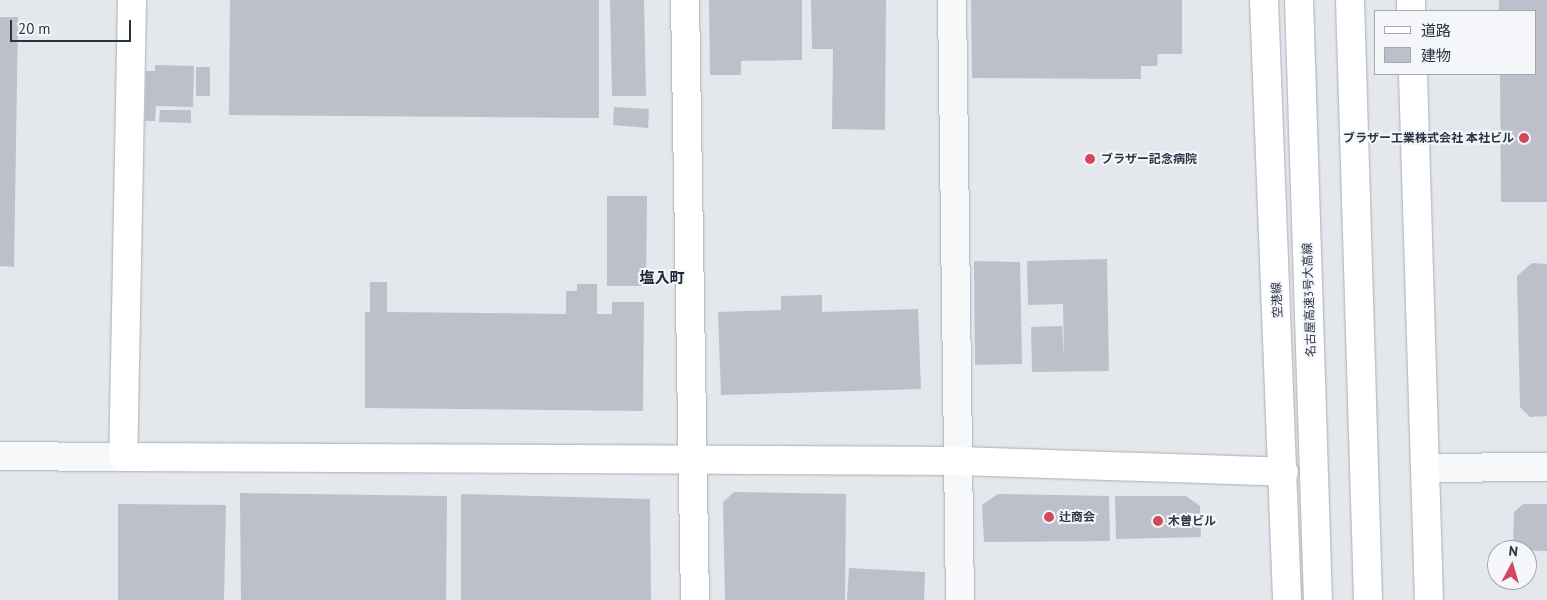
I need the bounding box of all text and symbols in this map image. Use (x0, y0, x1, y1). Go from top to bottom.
scale bar (12, 10, 134, 42)
legend (1374, 10, 1537, 75)
text: 20 m (18, 19, 51, 38)
text: 道路 (1421, 21, 1451, 40)
text: 建物 (1421, 46, 1451, 65)
place label: ブラザー工業株式会社 本社ビル (1343, 131, 1514, 145)
marker: ブラザー工業株式会社 本社ビル (1518, 132, 1530, 144)
marker: ブラザー記念病院 (1083, 152, 1097, 166)
place label: ブラザー記念病院 (1101, 152, 1197, 166)
street label: 名古屋高速3号大高線 (1300, 243, 1318, 357)
district label: 塩入町 (640, 269, 684, 287)
street label: 空港線 (1269, 282, 1285, 318)
place label: 辻商会 (1059, 510, 1095, 524)
marker: 辻商会 (1043, 511, 1055, 523)
place label: 木曽ビル (1168, 514, 1216, 528)
marker: 木曽ビル (1152, 515, 1164, 527)
north arrow (1487, 540, 1537, 590)
text: N (1508, 542, 1519, 561)

